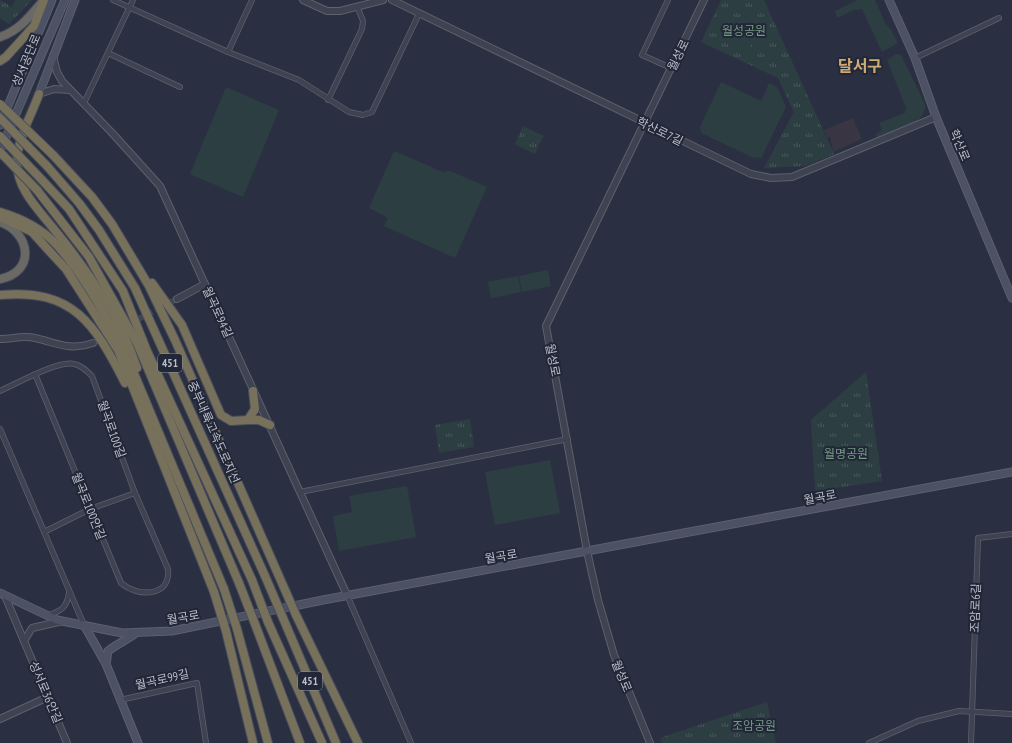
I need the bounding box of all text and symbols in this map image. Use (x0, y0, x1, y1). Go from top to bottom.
park label: 월성공원 (722, 23, 766, 38)
street label: 성서공단로 (8, 32, 44, 88)
street label: 월성로 (664, 37, 692, 73)
district label: 달서구 (838, 56, 882, 76)
street label: 학산로7길 (634, 113, 686, 149)
street label: 학산로 (947, 127, 973, 163)
street label: 월곡로94길 (200, 284, 236, 340)
street label: 월성로 (542, 342, 564, 378)
road number: 451 (158, 354, 182, 372)
street label: 중부내륙고속도로지선 (185, 379, 243, 485)
street label: 월곡로100길 (95, 398, 129, 460)
park label: 월명공원 (824, 446, 868, 461)
street label: 월곡로100안길 (69, 470, 109, 542)
street label: 월곡로 (802, 486, 838, 508)
street label: 월곡로 (483, 546, 519, 566)
street label: 조암로6길 (967, 583, 983, 633)
street label: 월곡로 (165, 607, 201, 627)
street label: 월성로 (609, 658, 635, 694)
street label: 성서로36안길 (26, 659, 66, 725)
street label: 월곡로99길 (134, 666, 190, 692)
road number: 451 (298, 672, 322, 690)
park label: 조암공원 (732, 718, 776, 733)

